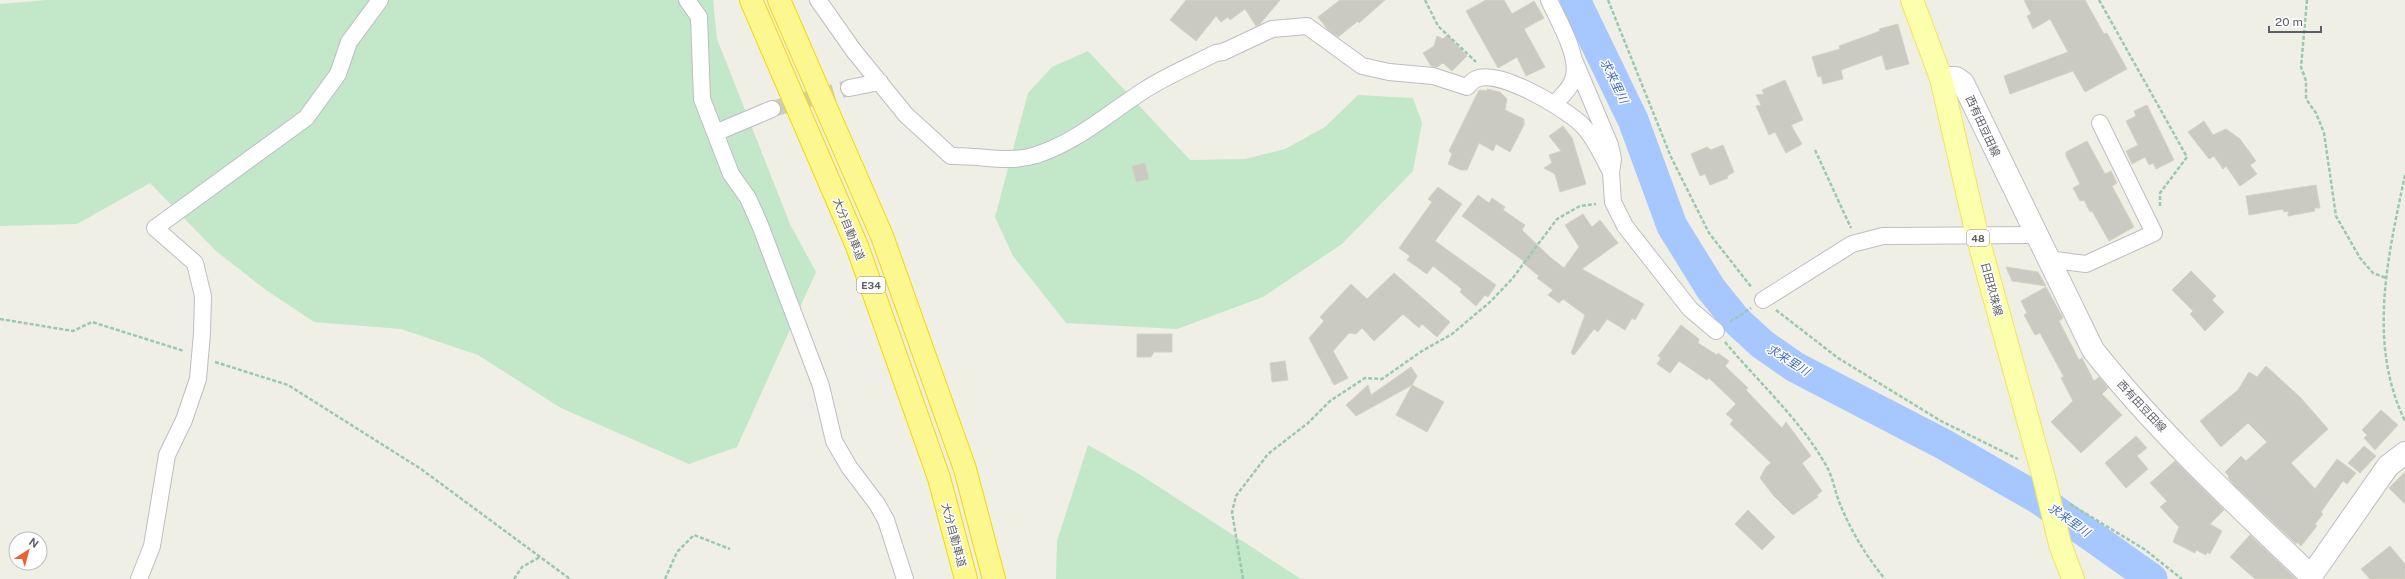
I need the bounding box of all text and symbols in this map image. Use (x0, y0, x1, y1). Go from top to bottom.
scale bar (2269, 8, 2321, 34)
text: 20 m (2275, 15, 2303, 29)
water label: 求来里川 (1597, 56, 1632, 107)
street label: 西有田豆田線 (1964, 94, 2002, 158)
street label: 大分自動車道 (831, 196, 867, 262)
road number: 48 (1967, 230, 1989, 246)
street label: 日田玖珠線 (1979, 261, 2005, 317)
road number: E34 (857, 277, 885, 293)
water label: 求来里川 (1764, 341, 1814, 380)
street label: 西有田豆田線 (2115, 378, 2169, 434)
water label: 求来里川 (2045, 500, 2094, 541)
street label: 大分自動車道 (940, 502, 968, 568)
north arrow (8, 531, 48, 571)
text: N (27, 536, 41, 550)

